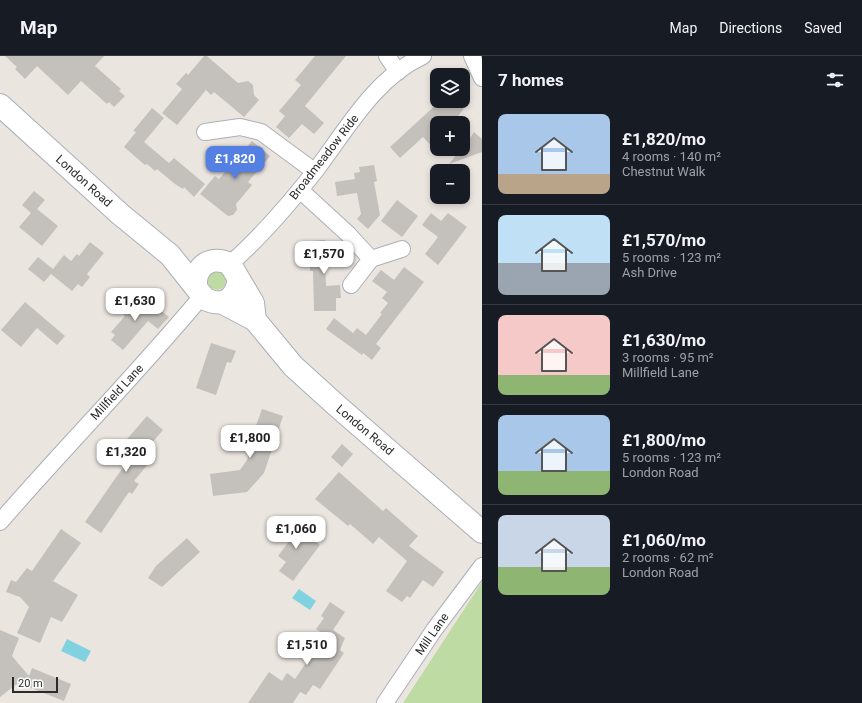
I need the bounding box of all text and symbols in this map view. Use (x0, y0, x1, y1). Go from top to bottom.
text: Map (20, 16, 58, 39)
text: Map (670, 20, 697, 36)
text: Directions (719, 20, 782, 36)
text: Saved (804, 20, 842, 36)
map controls (430, 68, 470, 204)
button: layers (430, 68, 470, 108)
icon: filters (824, 69, 846, 91)
text: 7 homes (498, 70, 564, 90)
street label: Broadmeadow Ride (286, 112, 362, 202)
button: + (430, 116, 470, 156)
text: £1,820/mo (622, 129, 706, 149)
icon: home (530, 130, 578, 178)
pin: £1,820 (202, 146, 268, 180)
text: 4 rooms · 140 m² (622, 149, 721, 164)
text: £1,820 (215, 151, 255, 166)
street label: London Road (53, 152, 115, 210)
button: − (430, 164, 470, 204)
text: Chestnut Walk (622, 164, 705, 179)
text: £1,570/mo (622, 230, 706, 250)
icon: home (530, 231, 578, 279)
pin: £1,570 (291, 241, 357, 275)
text: £1,570 (304, 246, 344, 261)
text: 5 rooms · 123 m² (622, 250, 721, 265)
text: Ash Drive (622, 265, 677, 280)
pin: £1,630 (102, 288, 168, 322)
text: £1,630 (115, 293, 155, 308)
text: £1,630/mo (622, 330, 706, 350)
icon: home (530, 331, 578, 379)
text: 3 rooms · 95 m² (622, 350, 714, 365)
street label: Millfield Lane (88, 361, 146, 423)
text: Millfield Lane (622, 365, 699, 380)
street label: London Road (333, 402, 397, 458)
pin: £1,800 (217, 425, 283, 459)
text: £1,800 (230, 430, 270, 445)
text: £1,800/mo (622, 430, 706, 450)
icon: home (530, 431, 578, 479)
pin: £1,320 (93, 439, 159, 473)
text: £1,320 (106, 444, 146, 459)
text: 5 rooms · 123 m² (622, 450, 721, 465)
text: London Road (622, 465, 699, 480)
pin: £1,060 (263, 516, 329, 550)
text: £1,060 (276, 521, 316, 536)
text: £1,060/mo (622, 530, 706, 550)
icon: home (530, 531, 578, 579)
text: 2 rooms · 62 m² (622, 550, 714, 565)
text: London Road (622, 565, 699, 580)
street label: Mill Lane (412, 610, 452, 658)
pin: £1,510 (274, 632, 340, 666)
text: £1,510 (287, 637, 327, 652)
scale bar (12, 675, 58, 694)
text: 20 m (18, 677, 43, 690)

